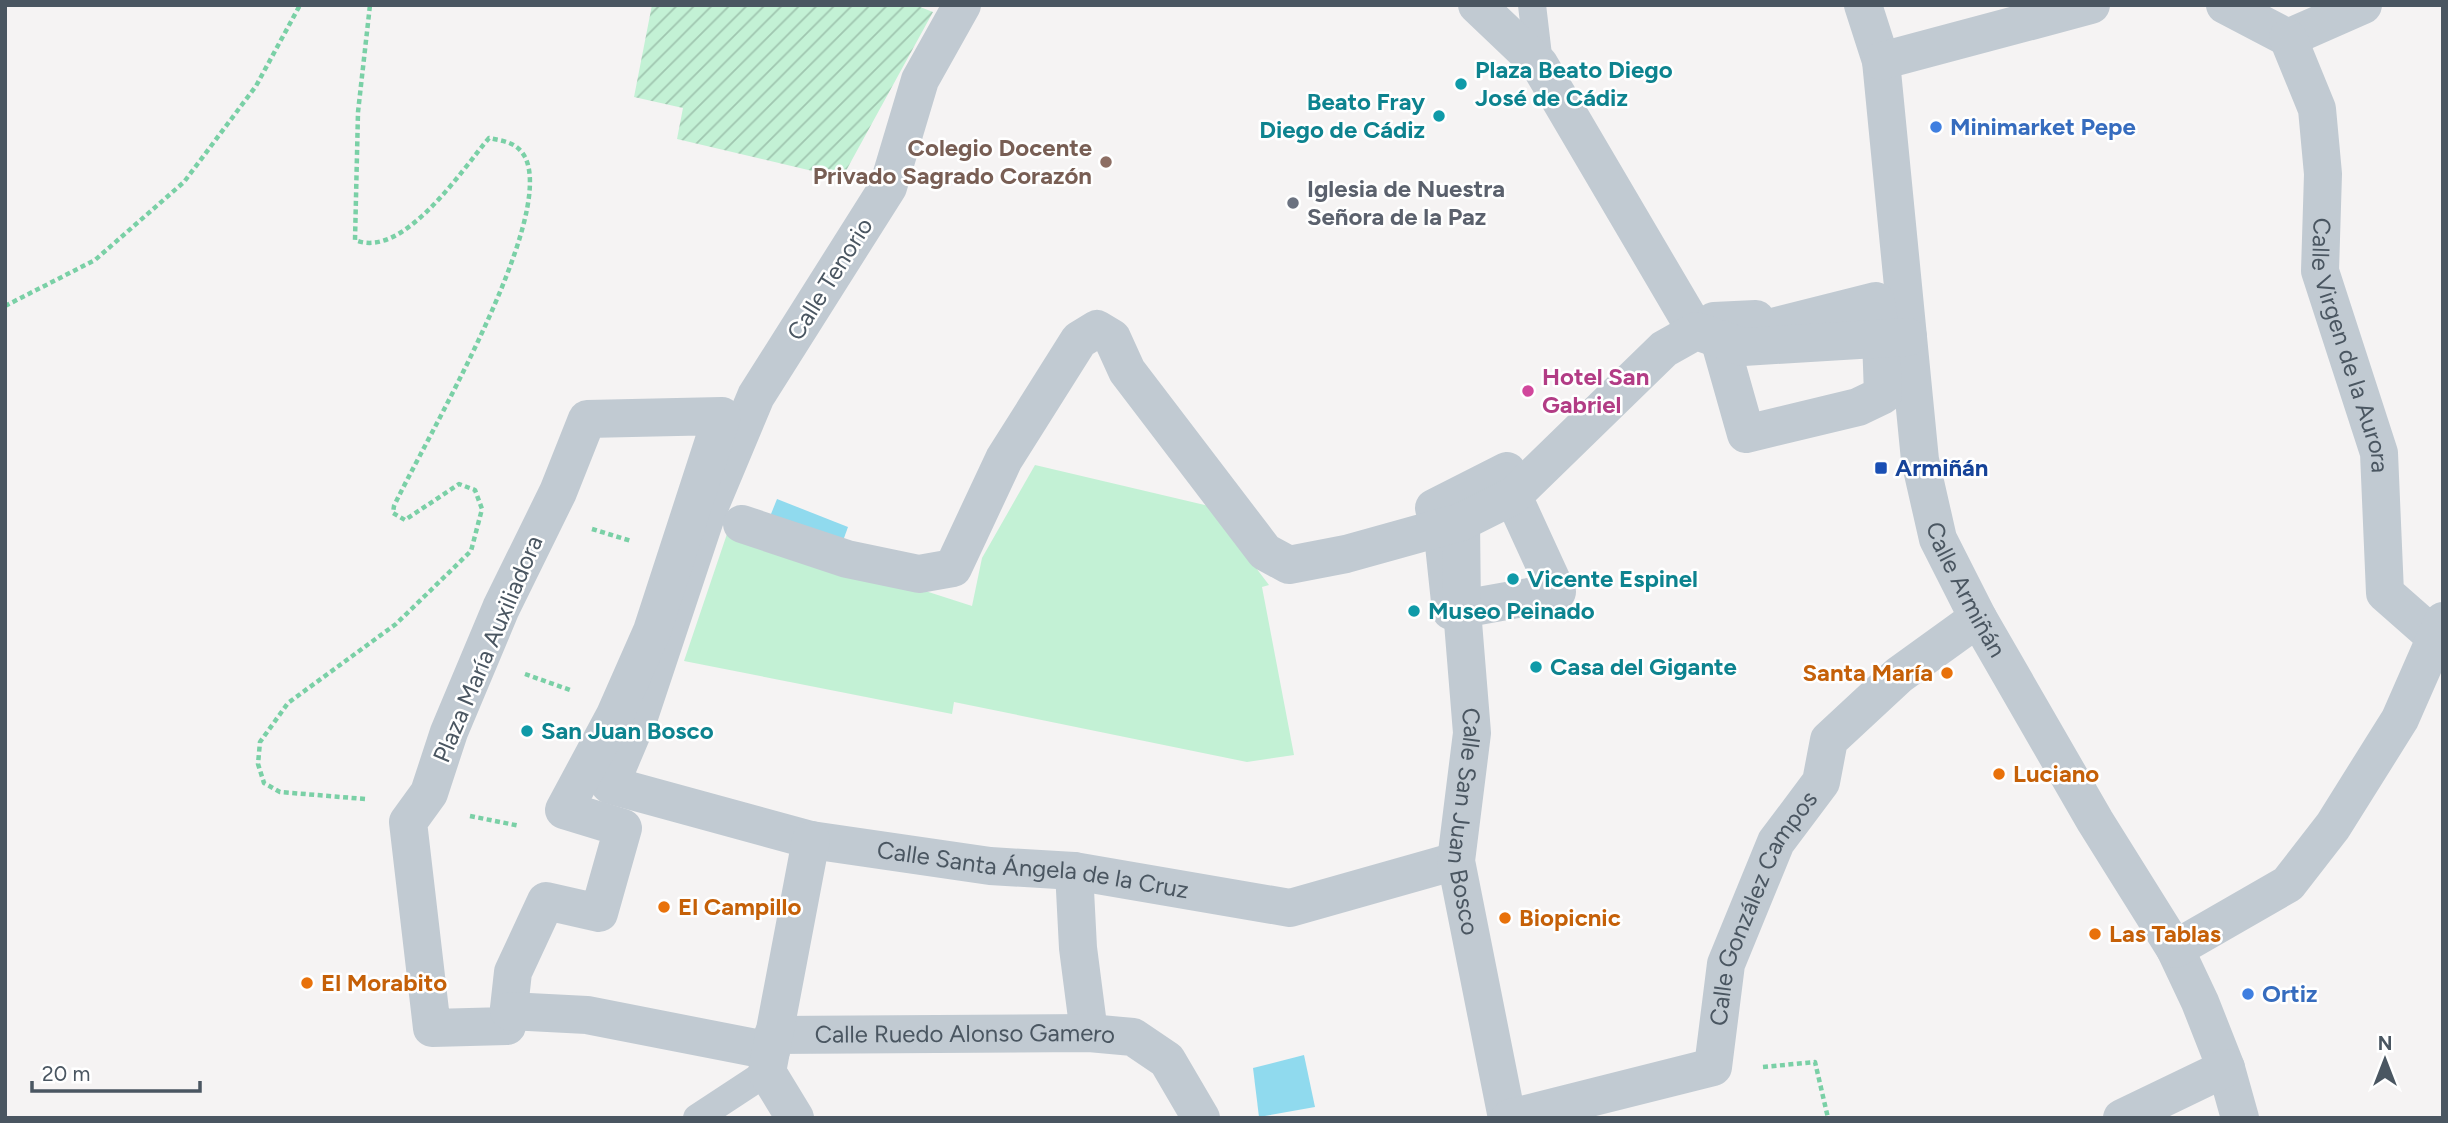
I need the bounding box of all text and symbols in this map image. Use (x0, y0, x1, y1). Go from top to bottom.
place label: Plaza Beato Diego José de Cádiz (1475, 55, 1673, 112)
marker: Plaza Beato Diego José de Cádiz (1453, 76, 1469, 92)
place label: Beato Fray Diego de Cádiz (1259, 87, 1425, 144)
marker: Beato Fray Diego de Cádiz (1431, 108, 1447, 124)
place label: Minimarket Pepe (1950, 112, 2136, 141)
marker: Minimarket Pepe (1928, 119, 1944, 135)
place label: Colegio Docente Privado Sagrado Corazón (813, 133, 1092, 190)
marker: Colegio Docente Privado Sagrado Corazón (1098, 154, 1114, 170)
place label: Iglesia de Nuestra Señora de la Paz (1307, 174, 1505, 231)
marker: Iglesia de Nuestra Señora de la Paz (1285, 195, 1301, 211)
street label: Calle Tenorio (780, 212, 879, 345)
street label: Calle Virgen de la Aurora (2306, 217, 2395, 474)
place label: Hotel San Gabriel (1542, 362, 1649, 419)
marker: Hotel San Gabriel (1520, 383, 1536, 399)
place label: Armiñán (1895, 453, 1988, 482)
marker: Armiñán (1873, 460, 1889, 476)
street label: Calle Armiñán (1921, 519, 2012, 662)
street label: Plaza María Auxiliadora (427, 531, 549, 767)
place label: Vicente Espinel (1527, 564, 1698, 593)
marker: Vicente Espinel (1505, 571, 1521, 587)
place label: Museo Peinado (1428, 596, 1595, 625)
marker: Museo Peinado (1406, 603, 1422, 619)
place label: Casa del Gigante (1550, 652, 1737, 681)
place label: Santa María (1803, 658, 1933, 687)
marker: Casa del Gigante (1528, 659, 1544, 675)
marker: Santa María (1939, 665, 1955, 681)
street label: Calle San Juan Bosco (1442, 707, 1487, 938)
place label: San Juan Bosco (541, 716, 714, 745)
marker: San Juan Bosco (519, 723, 535, 739)
place label: Luciano (2013, 759, 2099, 788)
marker: Luciano (1991, 766, 2007, 782)
street label: Calle González Campos (1703, 785, 1823, 1027)
street label: Calle Santa Ángela de la Cruz (875, 835, 1191, 904)
place label: El Campillo (678, 892, 801, 921)
marker: El Campillo (656, 899, 672, 915)
place label: Biopicnic (1519, 903, 1621, 932)
marker: Biopicnic (1497, 910, 1513, 926)
place label: Las Tablas (2109, 919, 2221, 948)
marker: Las Tablas (2087, 926, 2103, 942)
place label: El Morabito (321, 968, 447, 997)
marker: El Morabito (299, 975, 315, 991)
place label: Ortiz (2262, 979, 2317, 1008)
marker: Ortiz (2240, 986, 2256, 1002)
street label: Calle Ruedo Alonso Gamero (815, 1018, 1117, 1049)
north arrow (2350, 1025, 2420, 1095)
text: N (2378, 1032, 2392, 1055)
scale bar (32, 1050, 200, 1094)
text: 20 m (42, 1061, 90, 1086)

